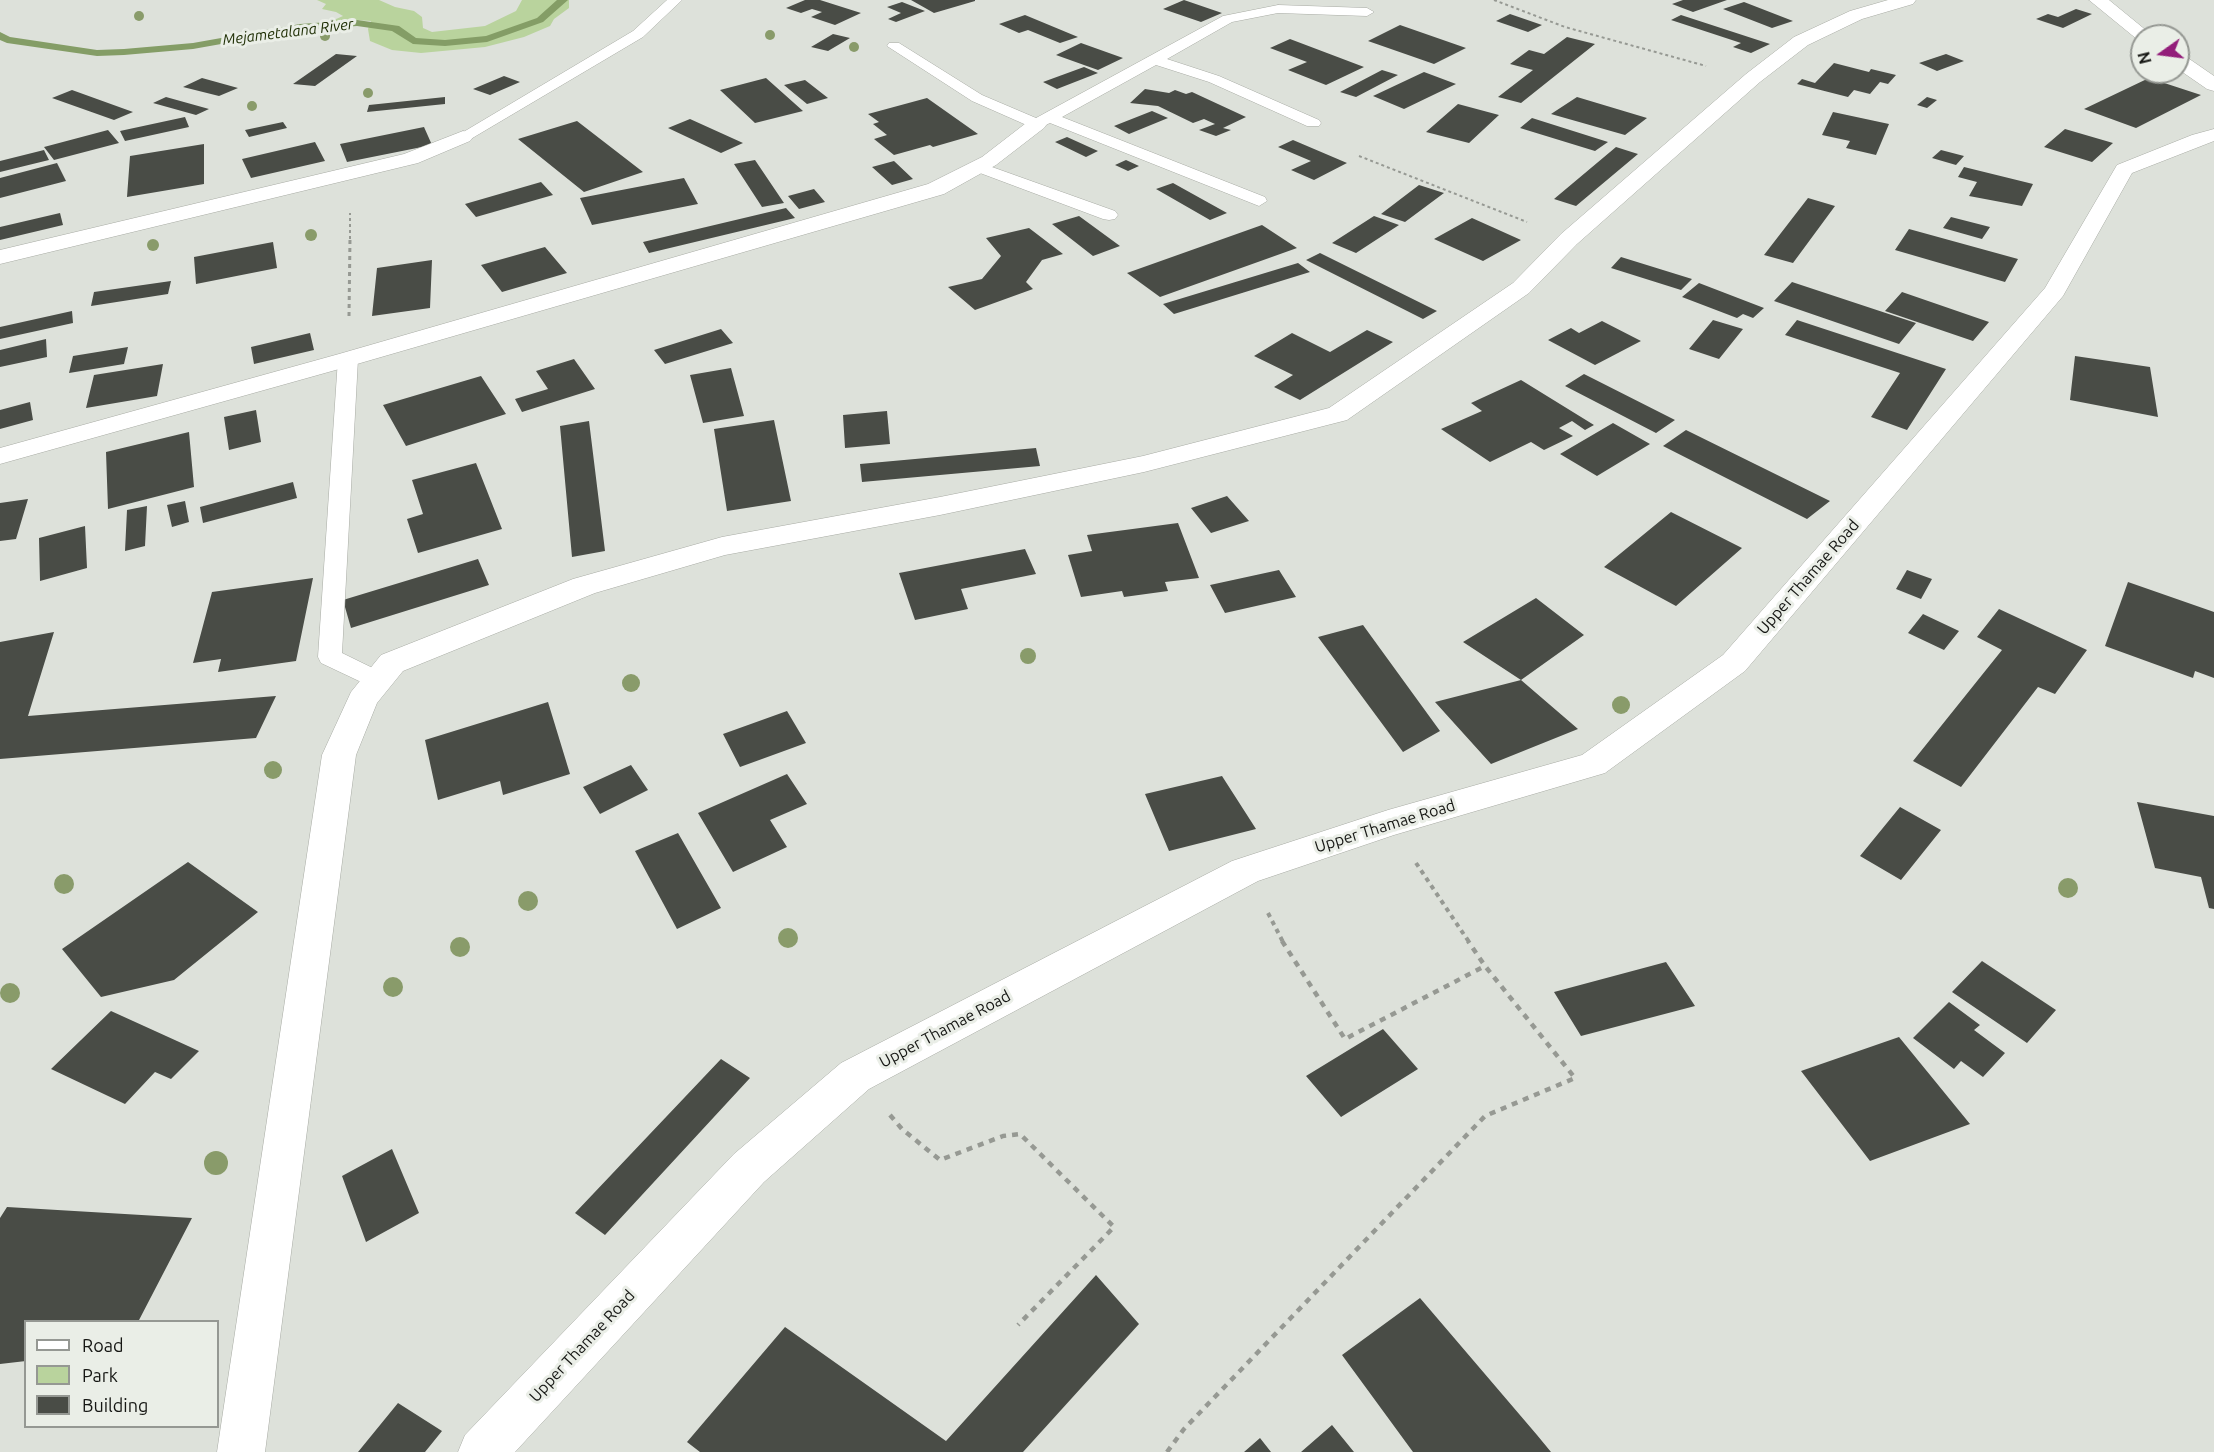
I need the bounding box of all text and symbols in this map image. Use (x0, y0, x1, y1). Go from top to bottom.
water label: Mejametalana River (222, 15, 354, 49)
north arrow (2130, 24, 2190, 84)
text: N (2134, 50, 2155, 66)
street label: Upper Thamae Road (1753, 516, 1863, 638)
street label: Upper Thamae Road (1312, 795, 1458, 857)
street label: Upper Thamae Road (876, 986, 1014, 1072)
street label: Upper Thamae Road (525, 1286, 639, 1406)
legend (24, 1320, 219, 1428)
text: Road (82, 1335, 124, 1355)
text: Park (82, 1365, 118, 1385)
text: Building (82, 1395, 148, 1415)

